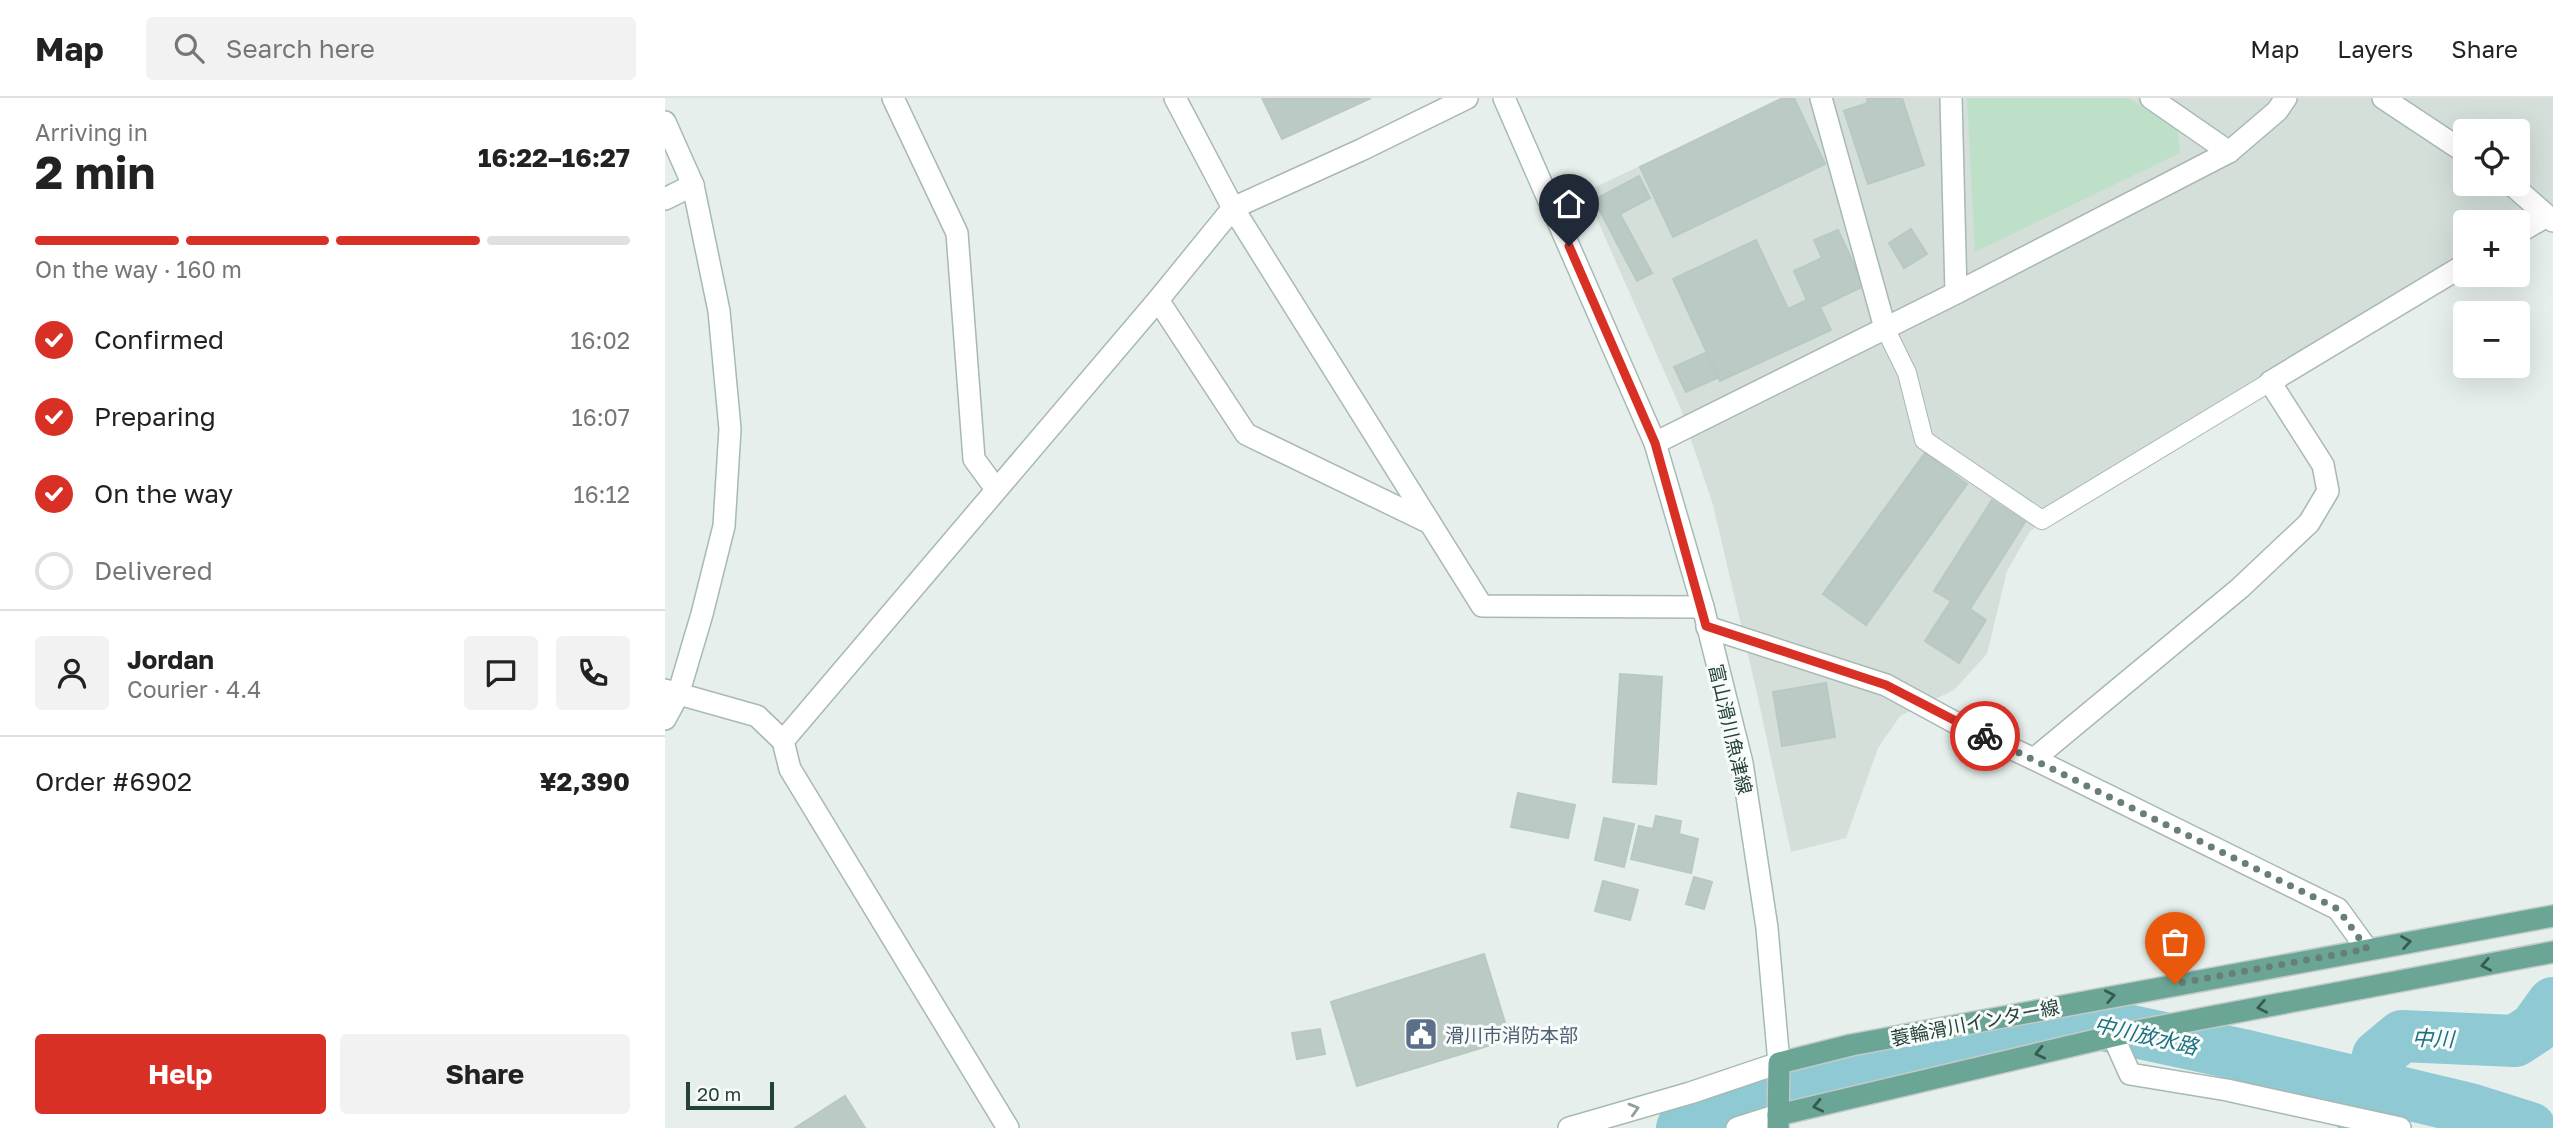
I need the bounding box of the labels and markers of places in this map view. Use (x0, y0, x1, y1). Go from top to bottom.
pin (1539, 174, 1599, 246)
pin (2145, 912, 2205, 984)
public building icon: 滑川市消防本部 (1402, 1015, 1440, 1053)
place label: 滑川市消防本部 (1445, 1023, 1578, 1046)

